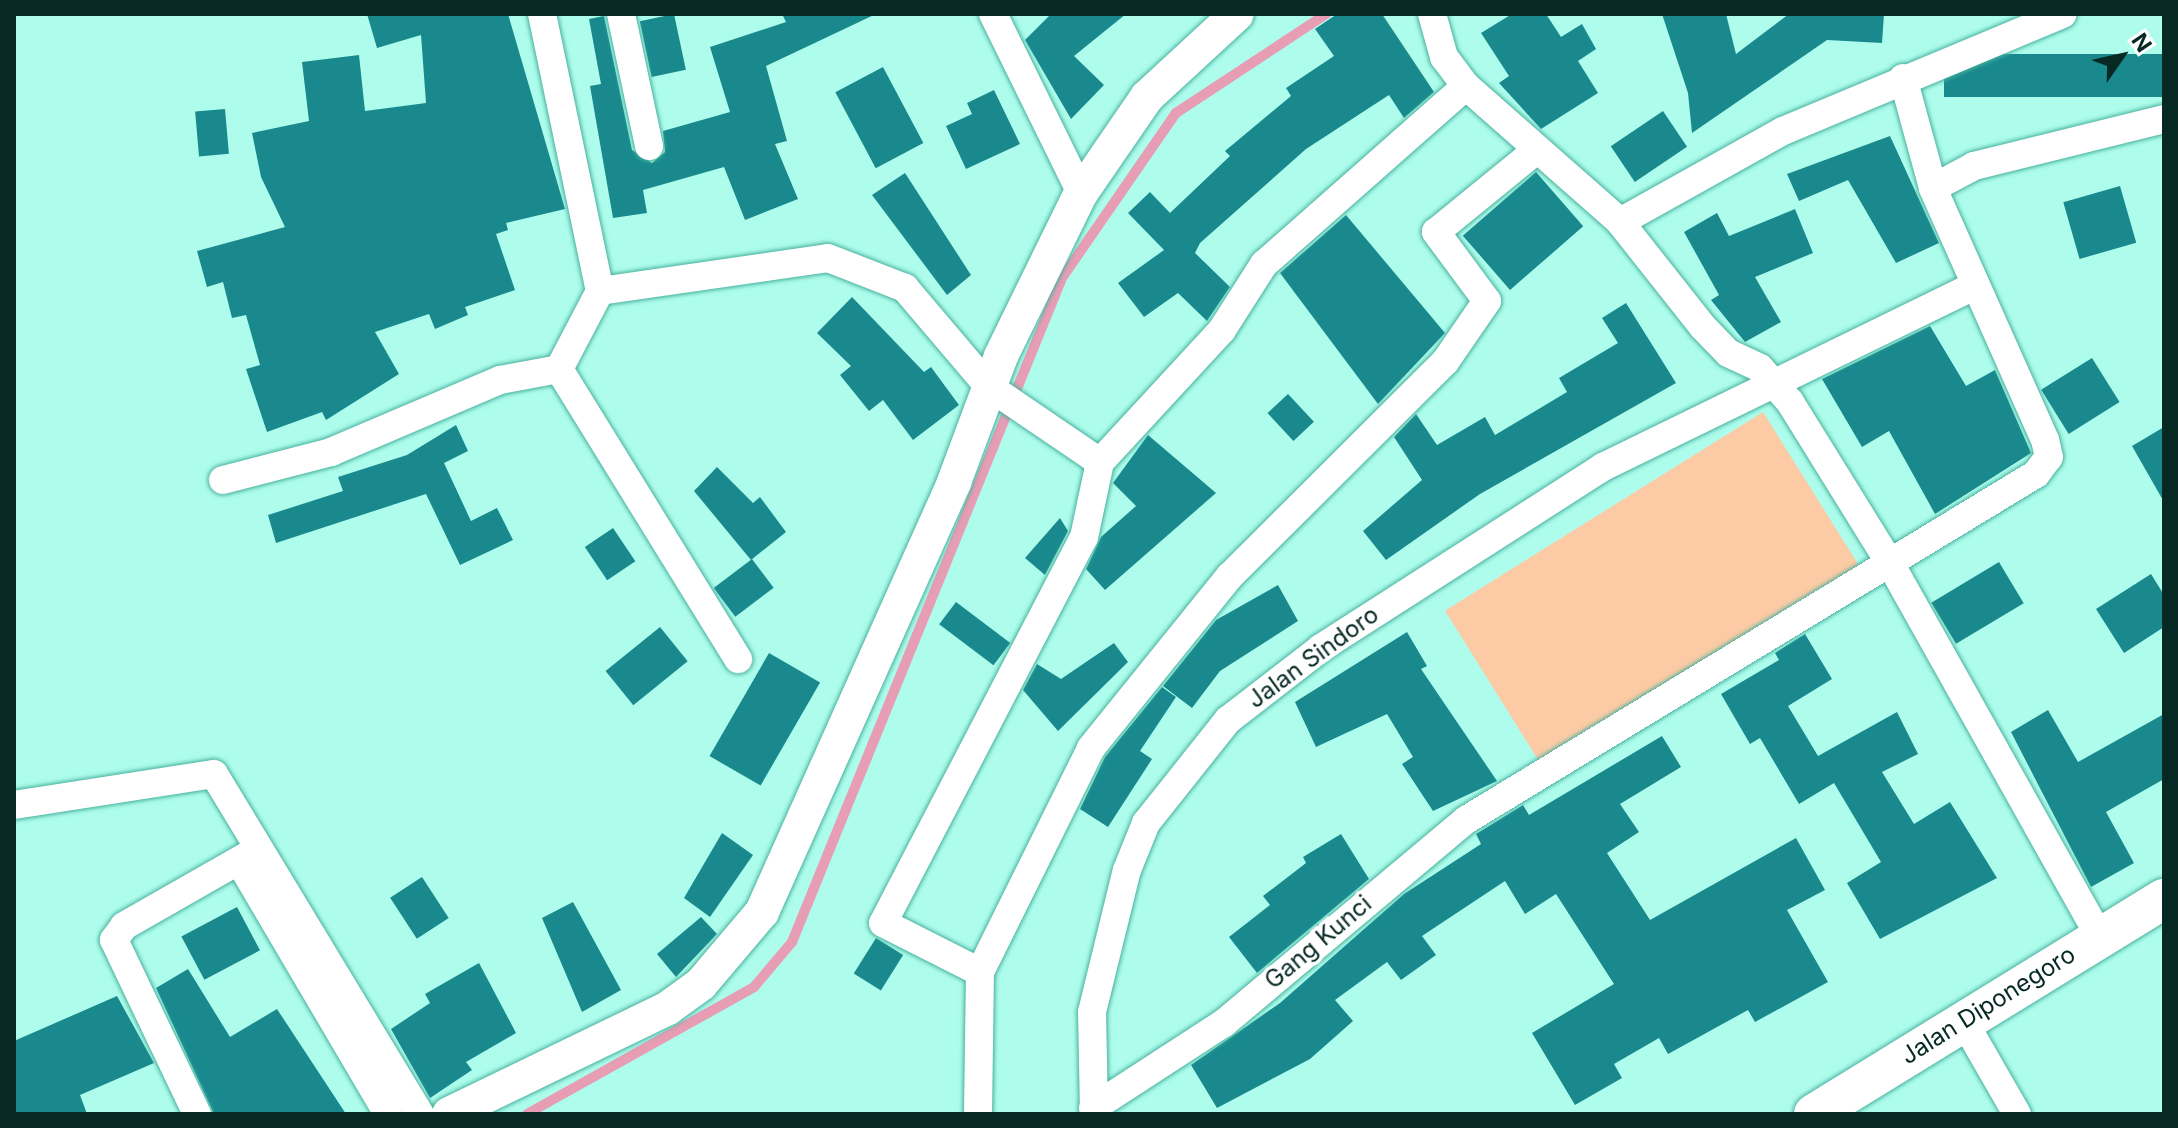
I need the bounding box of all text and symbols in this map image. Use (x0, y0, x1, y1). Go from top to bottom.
north arrow (2082, 16, 2162, 96)
text: N (2126, 28, 2157, 57)
street label: Jalan Sindoro (1242, 600, 1384, 714)
street label: Gang Kunci (1259, 889, 1377, 995)
street label: Jalan Diponegoro (1896, 940, 2080, 1070)

